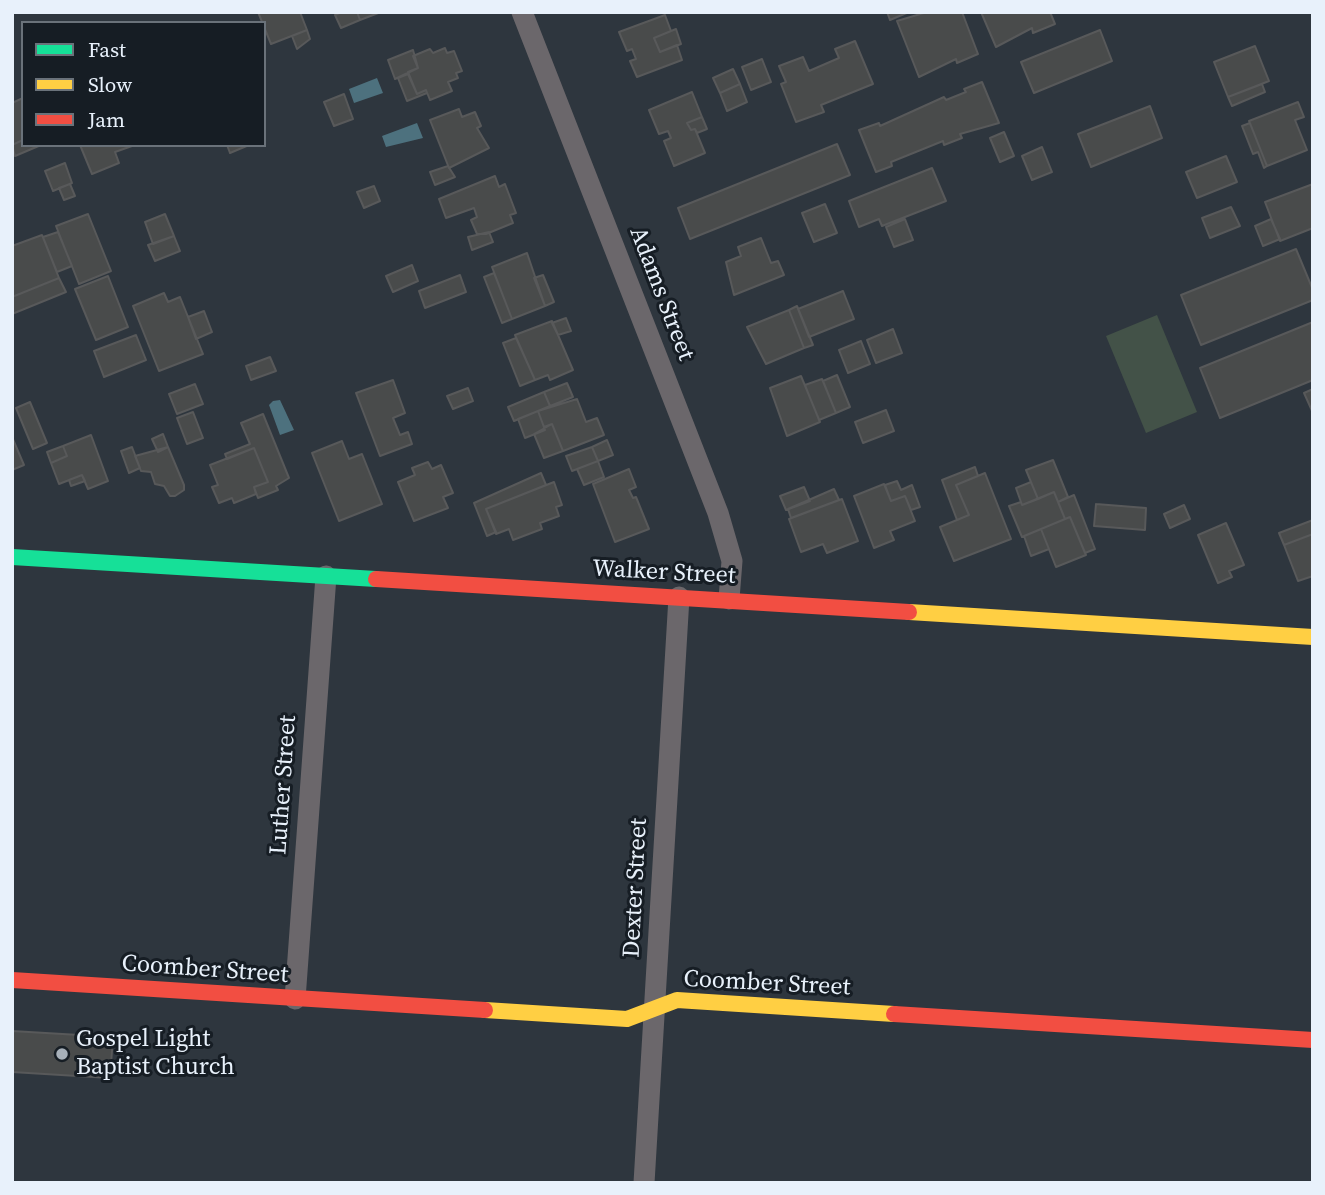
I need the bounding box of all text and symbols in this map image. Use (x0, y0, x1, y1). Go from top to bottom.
legend (21, 21, 266, 147)
text: Fast (88, 35, 126, 64)
text: Slow (88, 70, 132, 99)
text: Jam (88, 105, 125, 134)
street label: Adams Street (622, 223, 700, 365)
street label: Walker Street (592, 555, 736, 591)
street label: Luther Street (265, 714, 303, 856)
street label: Dexter Street (618, 817, 654, 959)
street label: Coomber Street (121, 950, 289, 990)
street label: Coomber Street (683, 965, 851, 1003)
place label: Gospel Light Baptist Church (76, 1026, 235, 1082)
marker: Gospel Light Baptist Church (54, 1046, 70, 1062)

